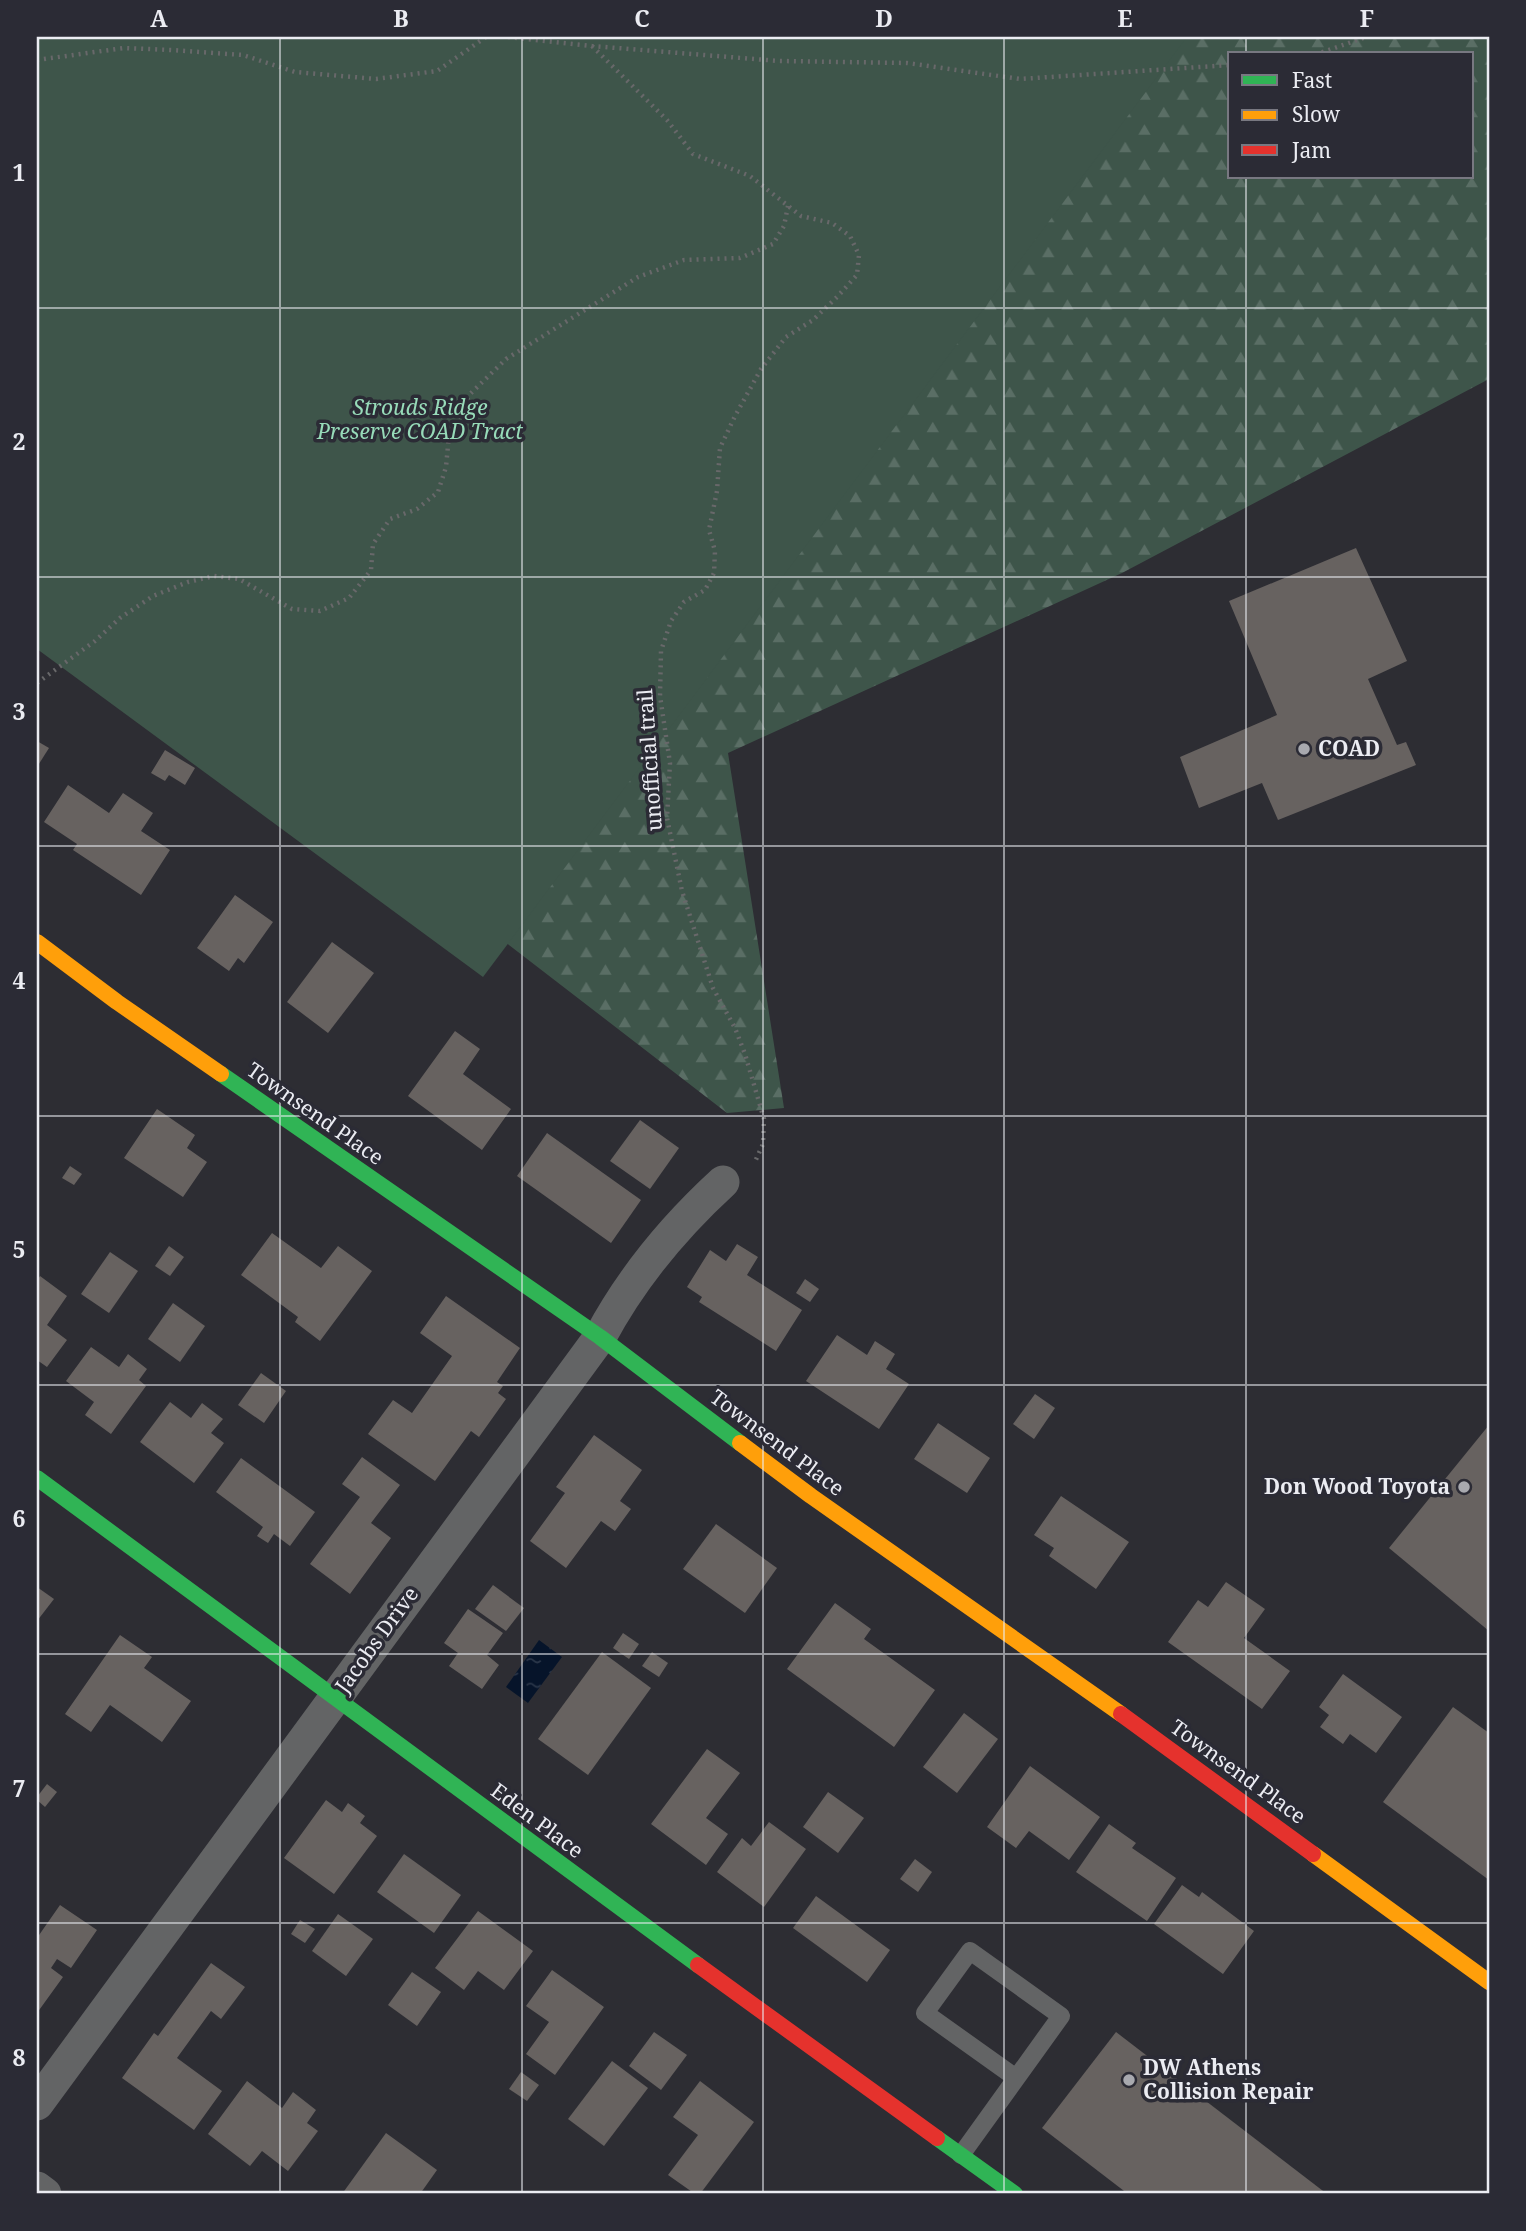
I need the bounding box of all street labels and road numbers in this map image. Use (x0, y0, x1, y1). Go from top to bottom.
street label: unofficial trail (630, 687, 668, 832)
street label: Townsend Place (242, 1056, 389, 1171)
street label: Townsend Place (705, 1383, 850, 1502)
street label: Jacobs Drive (328, 1581, 424, 1699)
street label: Townsend Place (1165, 1713, 1312, 1830)
street label: Eden Place (486, 1776, 589, 1864)

